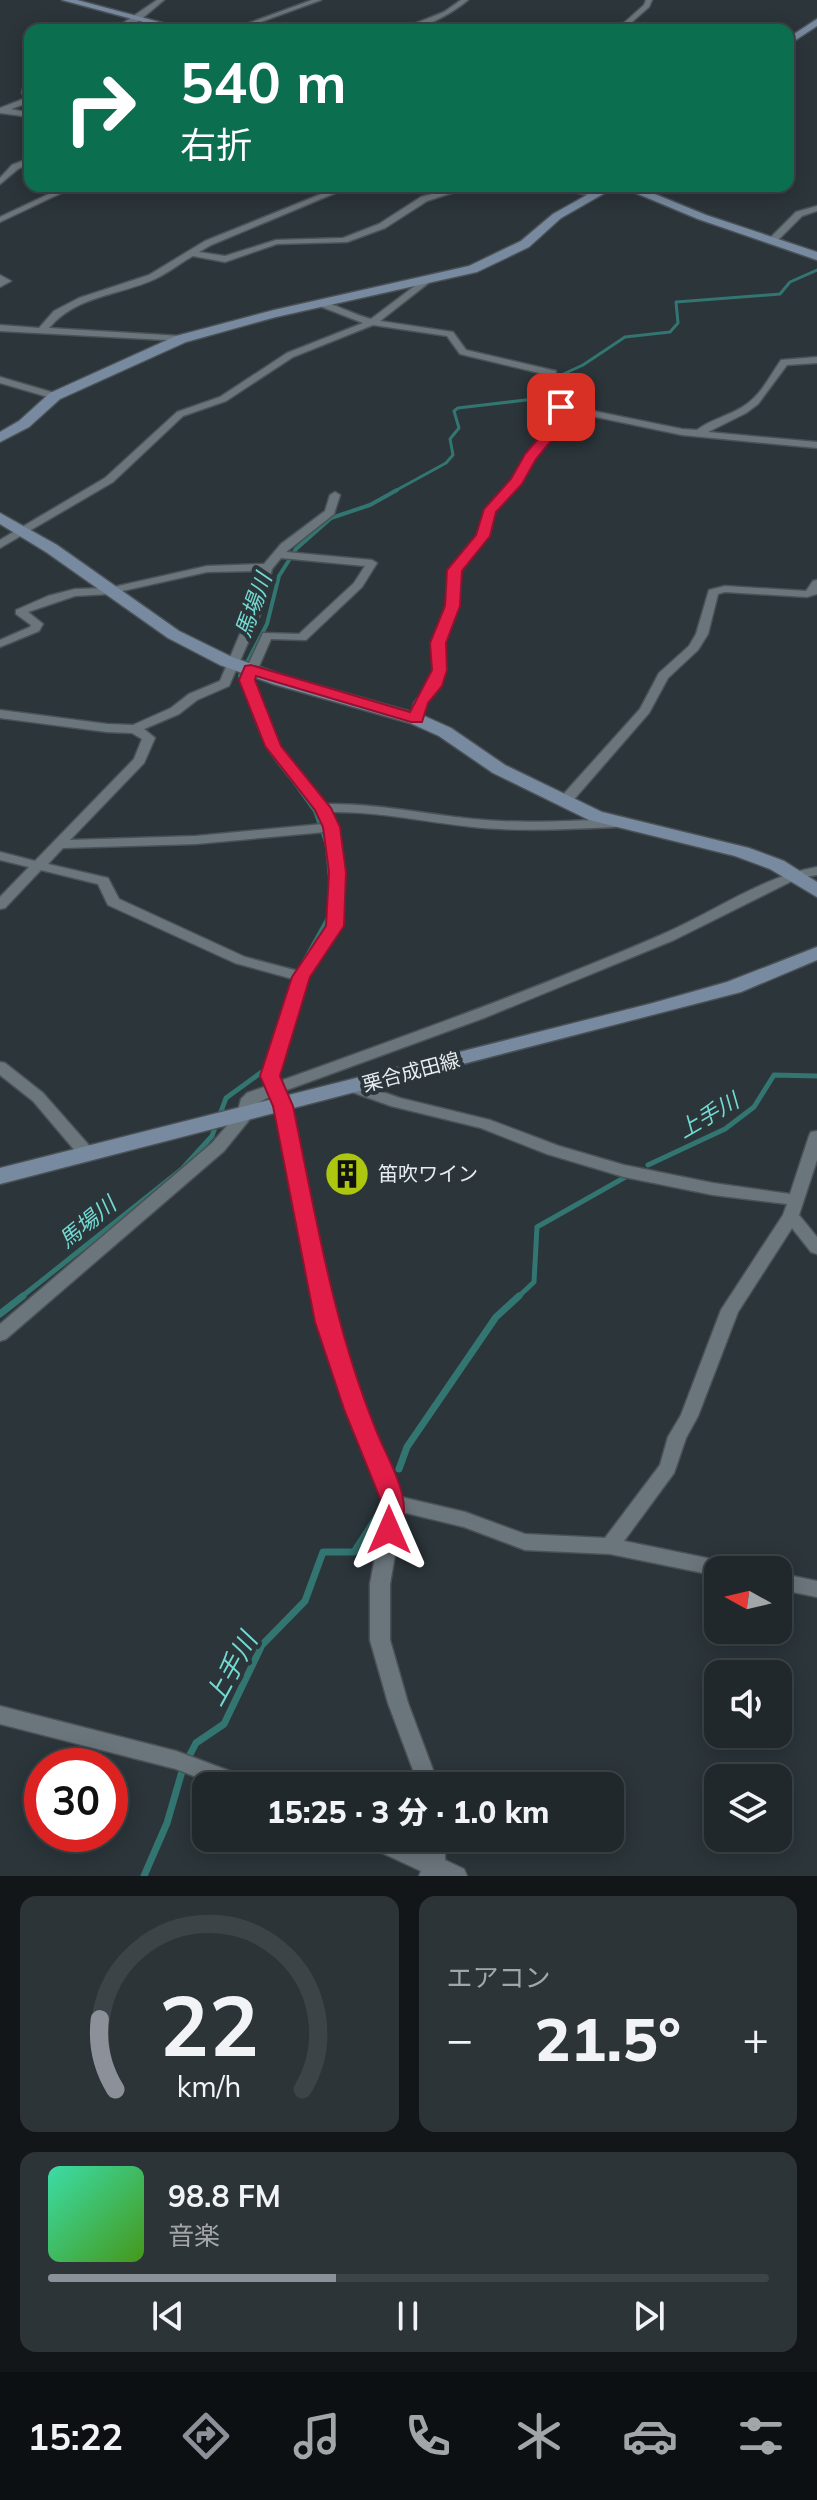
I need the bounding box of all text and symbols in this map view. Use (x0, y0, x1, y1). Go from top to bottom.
text: 540 m (180, 47, 347, 117)
icon: right (48, 56, 152, 160)
text: 右折 (180, 122, 252, 167)
pin (527, 373, 595, 441)
icon: arrive (539, 385, 583, 429)
water label: 馬場川 (229, 567, 278, 641)
street label: 栗合成田線 (359, 1047, 462, 1097)
water label: 上手川 (672, 1085, 745, 1144)
building icon: 笛吹ワイン (323, 1150, 371, 1198)
place label: 笛吹ワイン (378, 1161, 478, 1186)
water label: 馬場川 (53, 1189, 123, 1254)
position arrow (347, 1488, 431, 1572)
north arrow (704, 1556, 792, 1644)
map controls (704, 1556, 792, 1852)
water label: 上手川 (197, 1624, 265, 1711)
button: sound (704, 1660, 792, 1748)
speed limit sign: 30 (24, 1748, 128, 1852)
button: layers (704, 1764, 792, 1852)
text: 15:25 · 3 分 · 1.0 km (267, 1793, 549, 1831)
text: エアコン (447, 1961, 551, 1994)
text: 22 (159, 1972, 259, 2077)
text: 21.5° (534, 2001, 681, 2076)
text: − (447, 2011, 473, 2066)
text: + (743, 2011, 769, 2066)
text: km/h (177, 2068, 242, 2104)
text: 98.8 FM (168, 2177, 281, 2215)
text: 音楽 (168, 2219, 220, 2252)
icon: previous (146, 2294, 190, 2338)
icon: pause (386, 2294, 430, 2338)
icon: next (627, 2294, 671, 2338)
icon: directions (178, 2408, 234, 2464)
icon: music (289, 2408, 345, 2464)
icon: phone (400, 2408, 456, 2464)
icon: climate (511, 2408, 567, 2464)
icon: car (622, 2408, 678, 2464)
icon: filters (733, 2408, 789, 2464)
text: 15:22 (28, 2414, 123, 2459)

